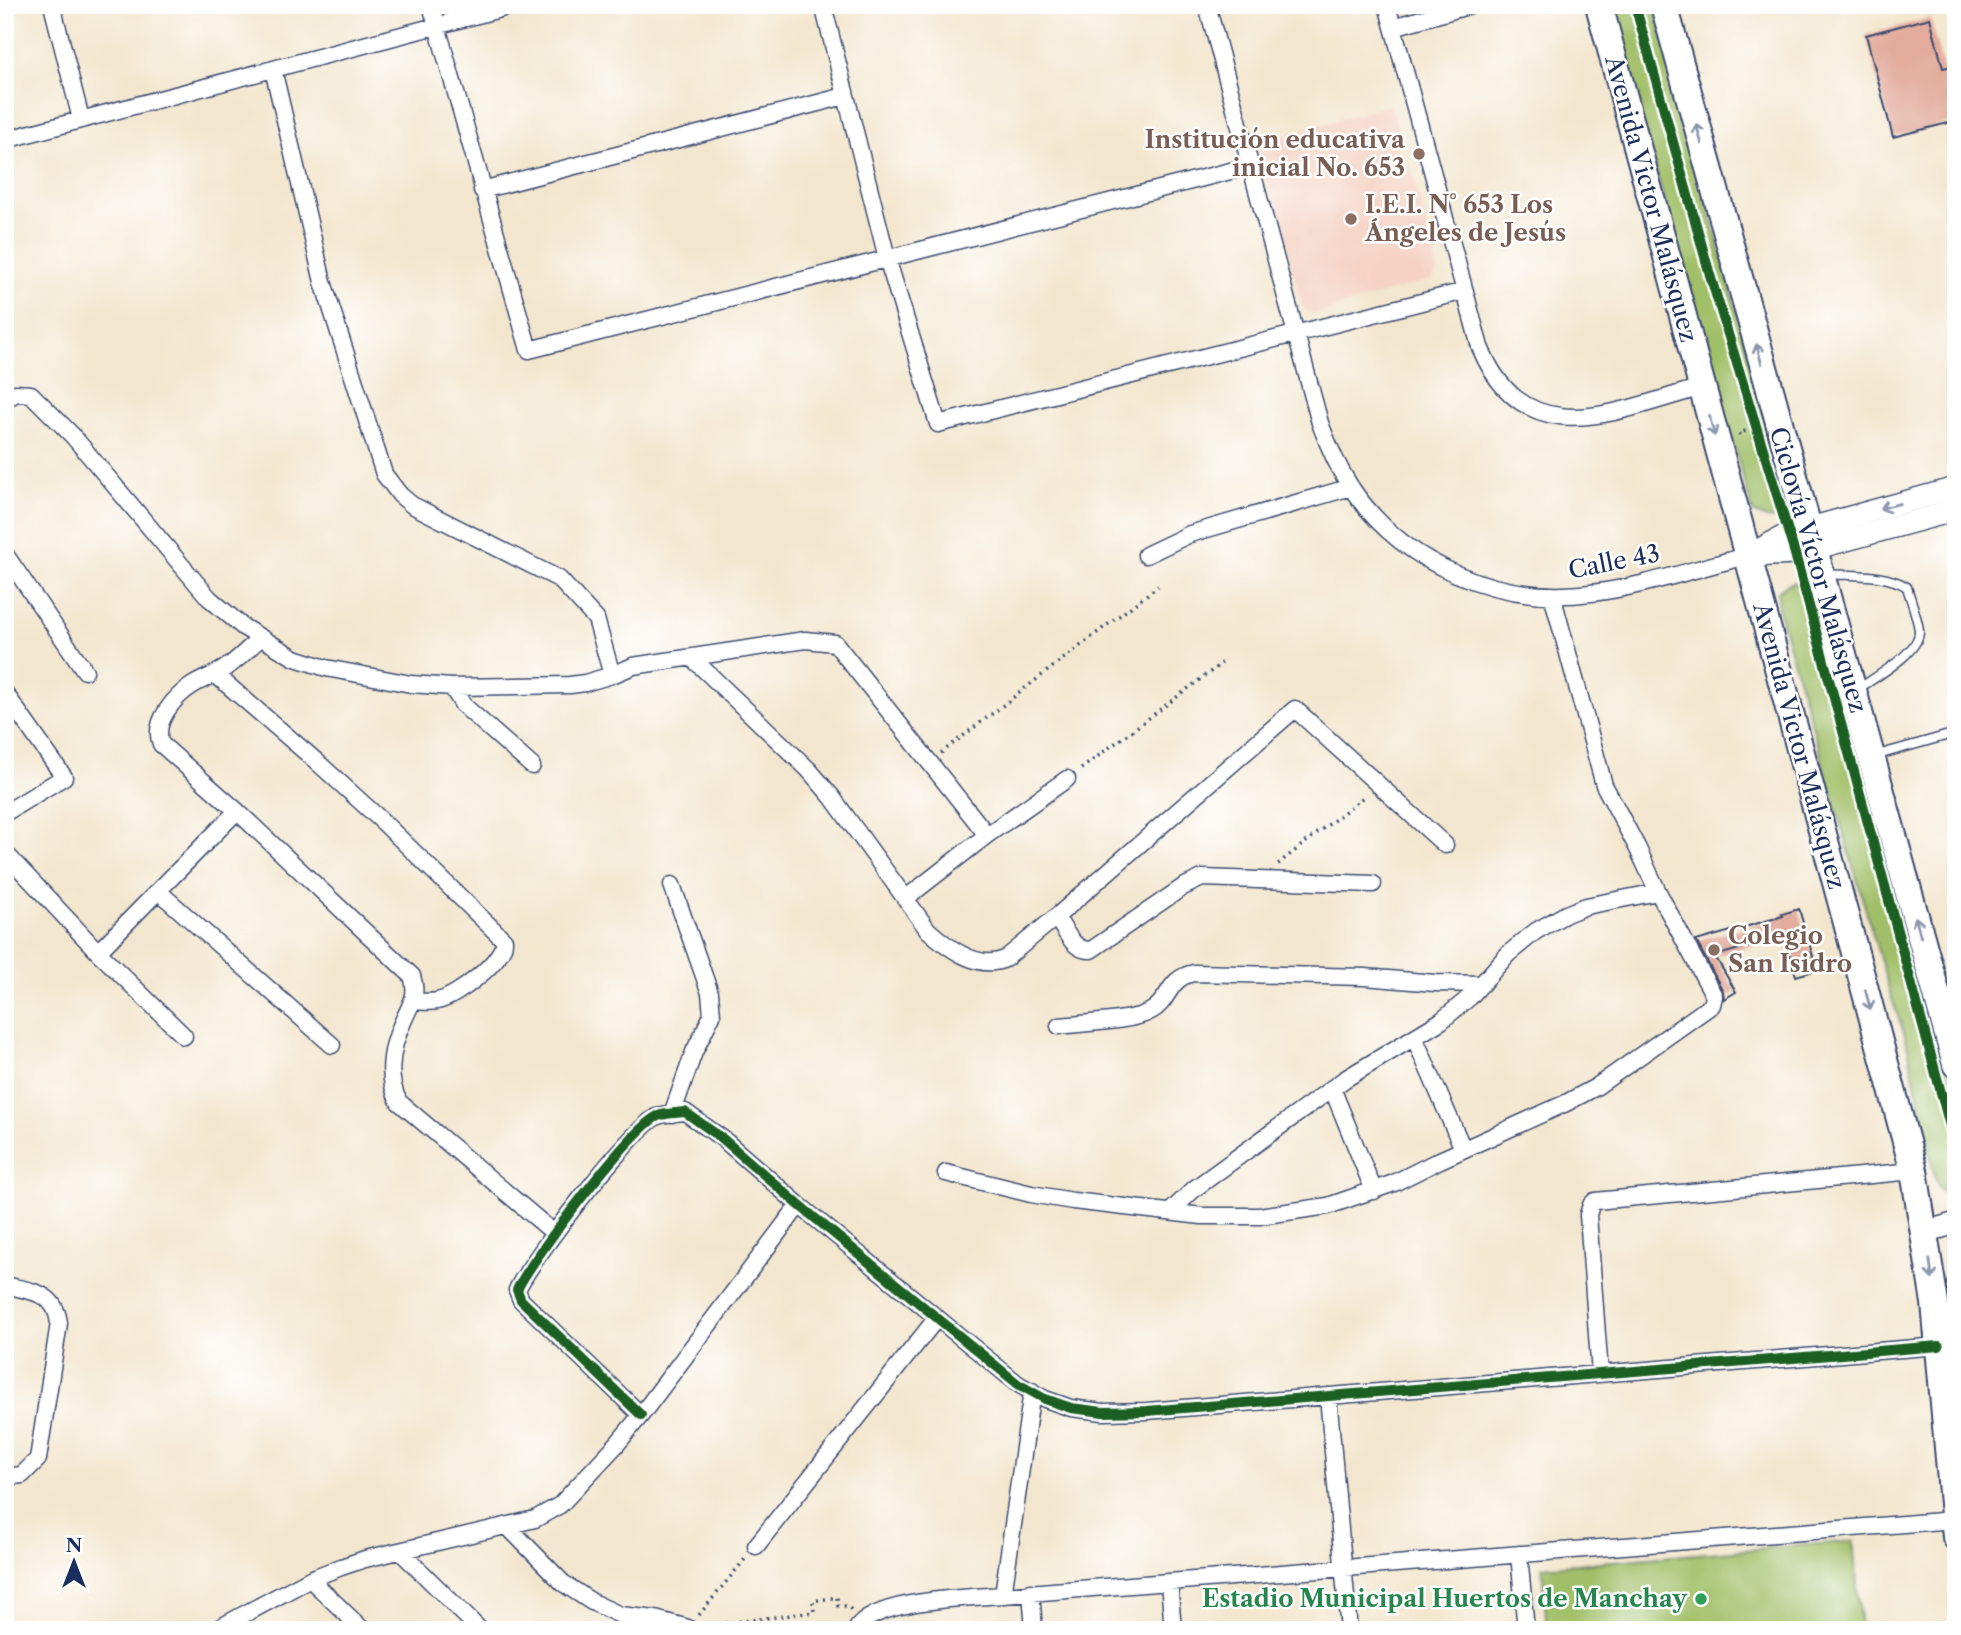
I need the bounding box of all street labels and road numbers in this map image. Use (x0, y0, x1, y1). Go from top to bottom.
street label: Avenida Victor Malásquez (1599, 52, 1704, 345)
street label: Ciclovía Víctor Malásquez (1764, 424, 1873, 716)
street label: Calle 43 (1566, 538, 1662, 585)
street label: Avenida Victor Malásquez (1747, 599, 1852, 892)

